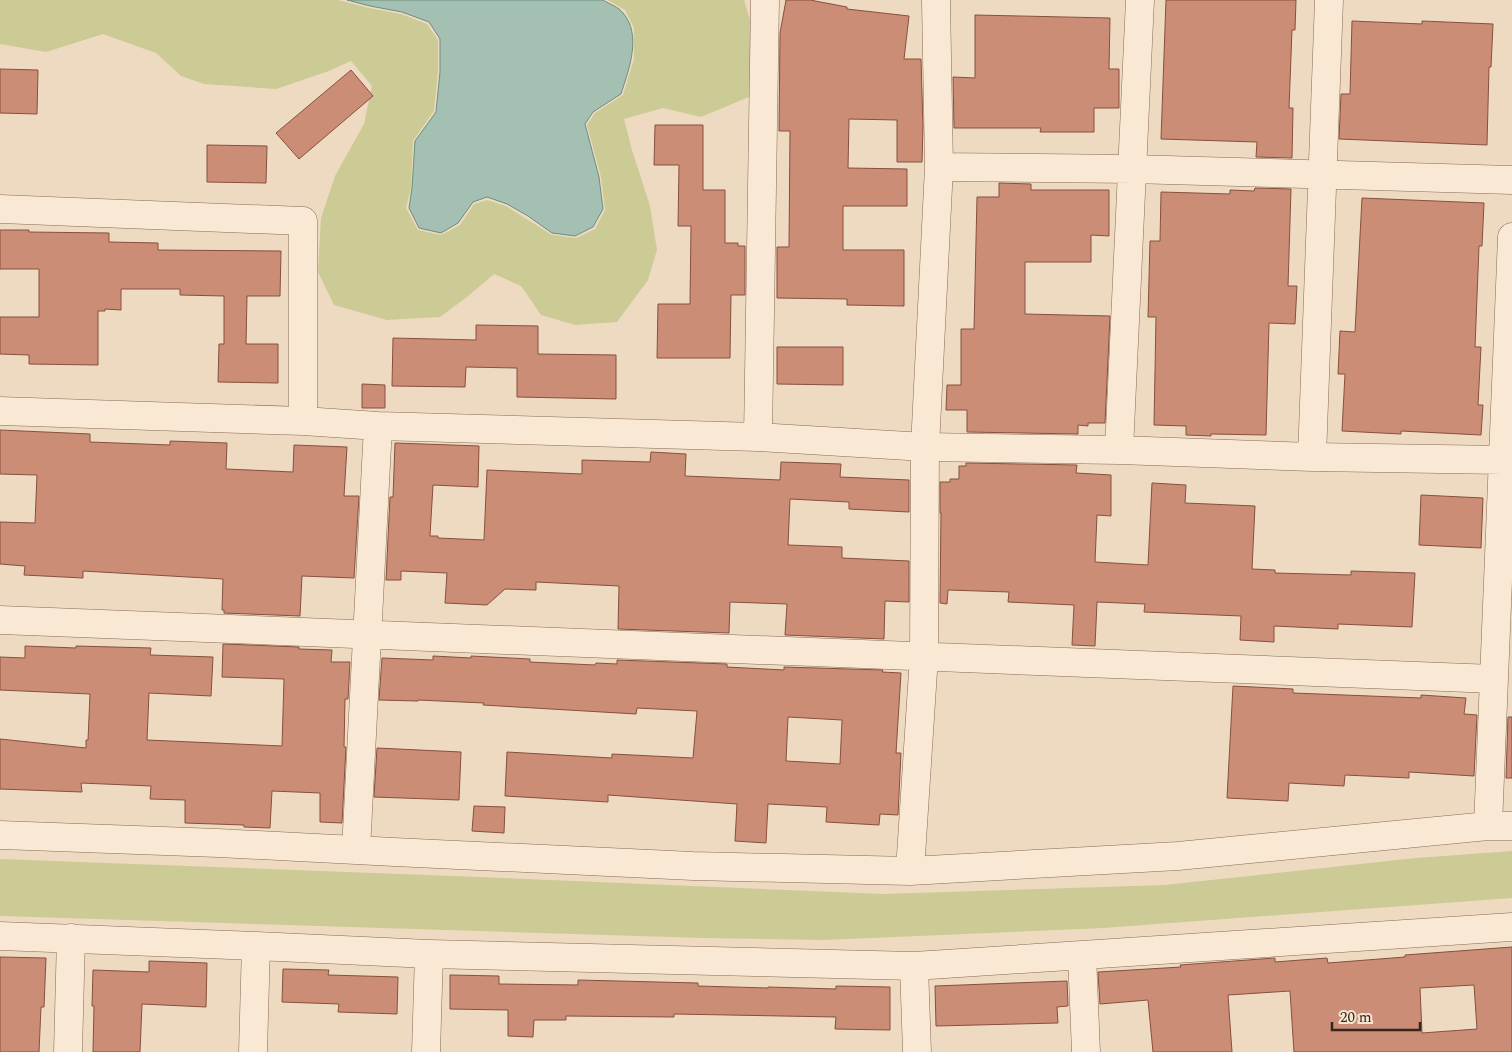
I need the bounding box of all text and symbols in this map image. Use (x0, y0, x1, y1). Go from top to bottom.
scale bar (1332, 1000, 1420, 1032)
text: 20 m (1340, 1006, 1372, 1029)

